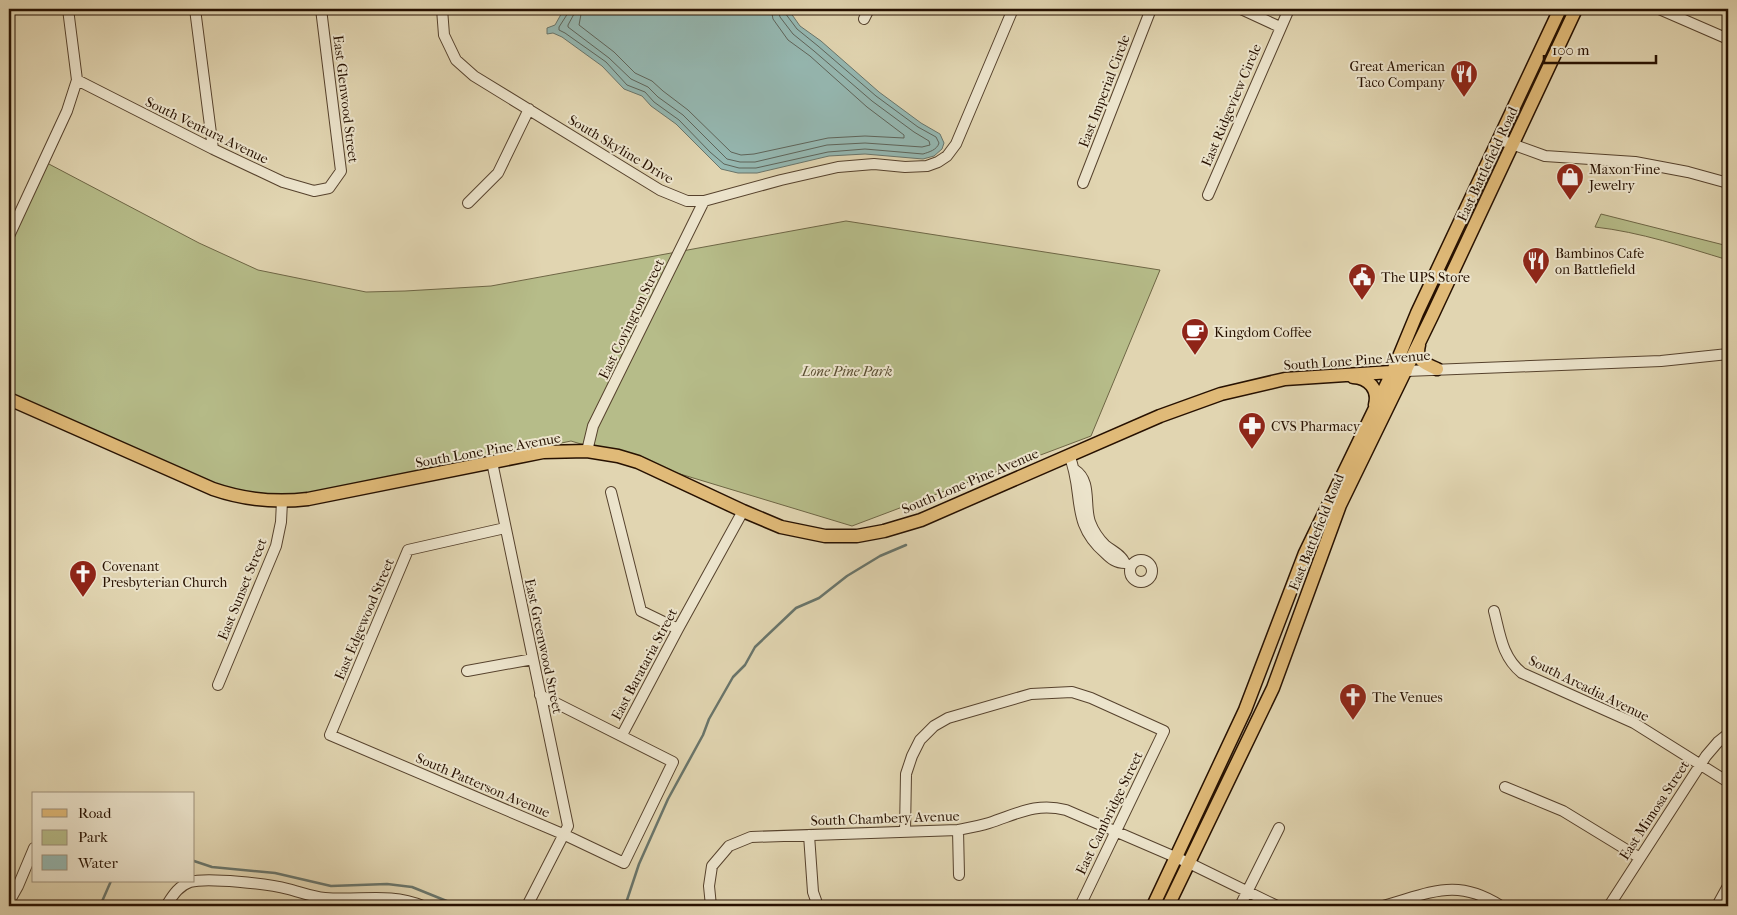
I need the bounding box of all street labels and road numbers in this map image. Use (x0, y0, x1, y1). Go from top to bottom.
street label: East Imperial Circle (1075, 32, 1134, 150)
street label: East Glenwood Street (329, 34, 362, 164)
street label: East Ridgeview Circle (1198, 41, 1265, 169)
street label: South Ventura Avenue (142, 93, 271, 168)
street label: East Battlefield Road (1453, 104, 1522, 224)
street label: South Skyline Drive (565, 111, 677, 188)
street label: East Covington Street (595, 256, 668, 382)
street label: South Lone Pine Avenue (1283, 347, 1431, 374)
street label: South Lone Pine Avenue (414, 429, 562, 472)
street label: South Lone Pine Avenue (899, 445, 1041, 518)
street label: East Battlefield Road (1285, 471, 1348, 593)
street label: East Sunset Street (214, 536, 271, 643)
street label: East Edgewood Street (331, 556, 398, 683)
street label: East Greenwood Street (521, 577, 566, 715)
street label: East Barataria Street (608, 605, 681, 723)
street label: South Arcadia Avenue (1526, 652, 1652, 725)
street label: South Patterson Avenue (413, 749, 553, 821)
street label: East Cambridge Street (1072, 749, 1147, 878)
street label: East Mimosa Street (1616, 757, 1693, 863)
street label: South Chambery Avenue (810, 807, 960, 830)

